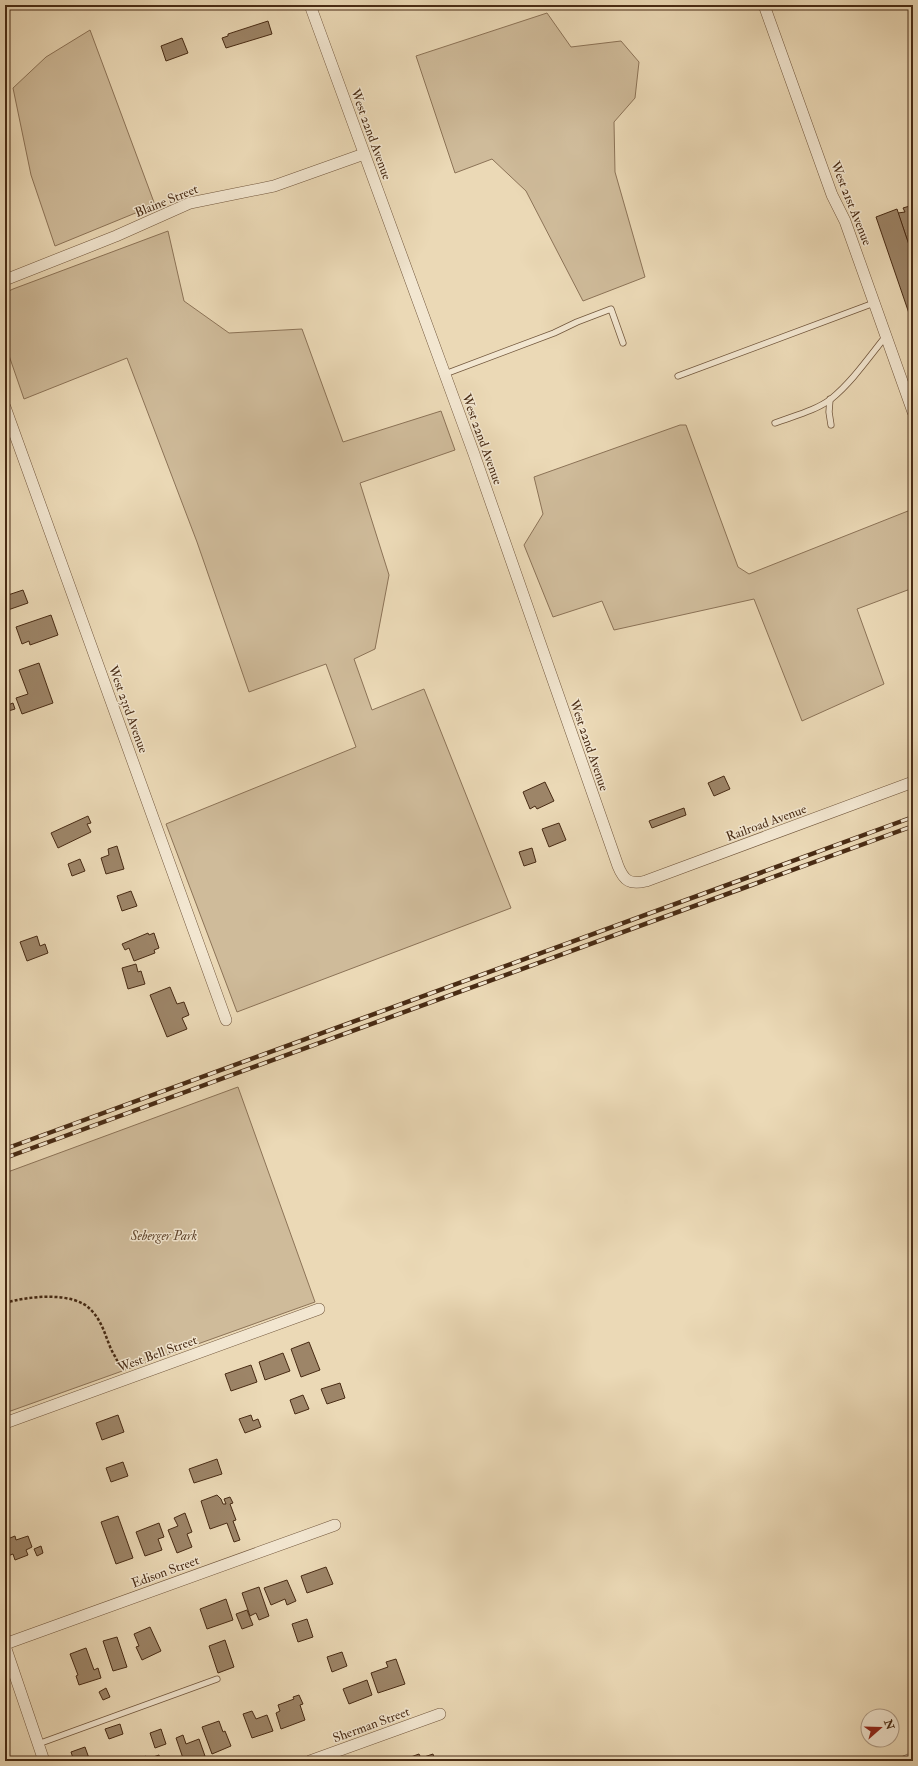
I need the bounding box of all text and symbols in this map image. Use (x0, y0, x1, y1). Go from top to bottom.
street label: West 22nd Avenue (347, 86, 395, 182)
street label: West 21st Avenue (827, 158, 875, 248)
street label: Blaine Street (132, 181, 200, 221)
street label: West 22nd Avenue (458, 391, 506, 487)
street label: West 23rd Avenue (104, 662, 152, 756)
street label: West 22nd Avenue (566, 697, 612, 794)
street label: Railroad Avenue (724, 801, 809, 845)
park label: Seberger Park (130, 1228, 197, 1244)
street label: West Bell Street (114, 1332, 199, 1376)
street label: Edison Street (129, 1552, 201, 1592)
street label: Sherman Street (331, 1704, 412, 1746)
north arrow (860, 1708, 900, 1748)
text: N (881, 1717, 897, 1733)

